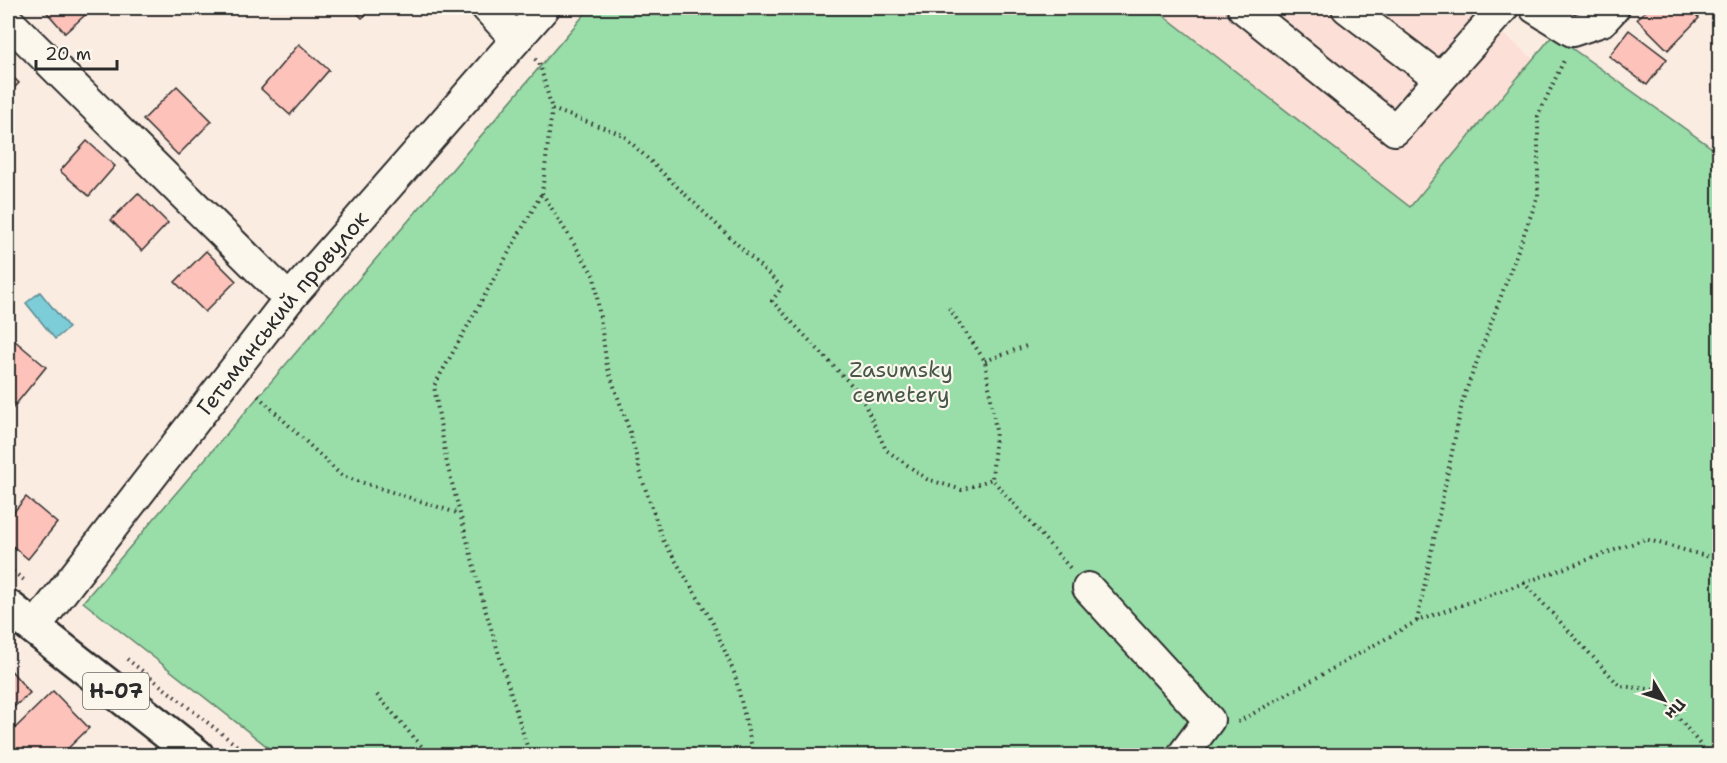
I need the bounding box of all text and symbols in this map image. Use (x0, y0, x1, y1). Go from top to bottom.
scale bar (36, 33, 117, 71)
text: 20 m (45, 42, 91, 66)
street label: Гетьманський провулок (190, 204, 375, 421)
park label: Zasumsky cemetery (849, 355, 953, 409)
north arrow (1634, 670, 1694, 730)
road number: Н-07 (83, 673, 149, 709)
text: Пн (1660, 694, 1690, 724)

